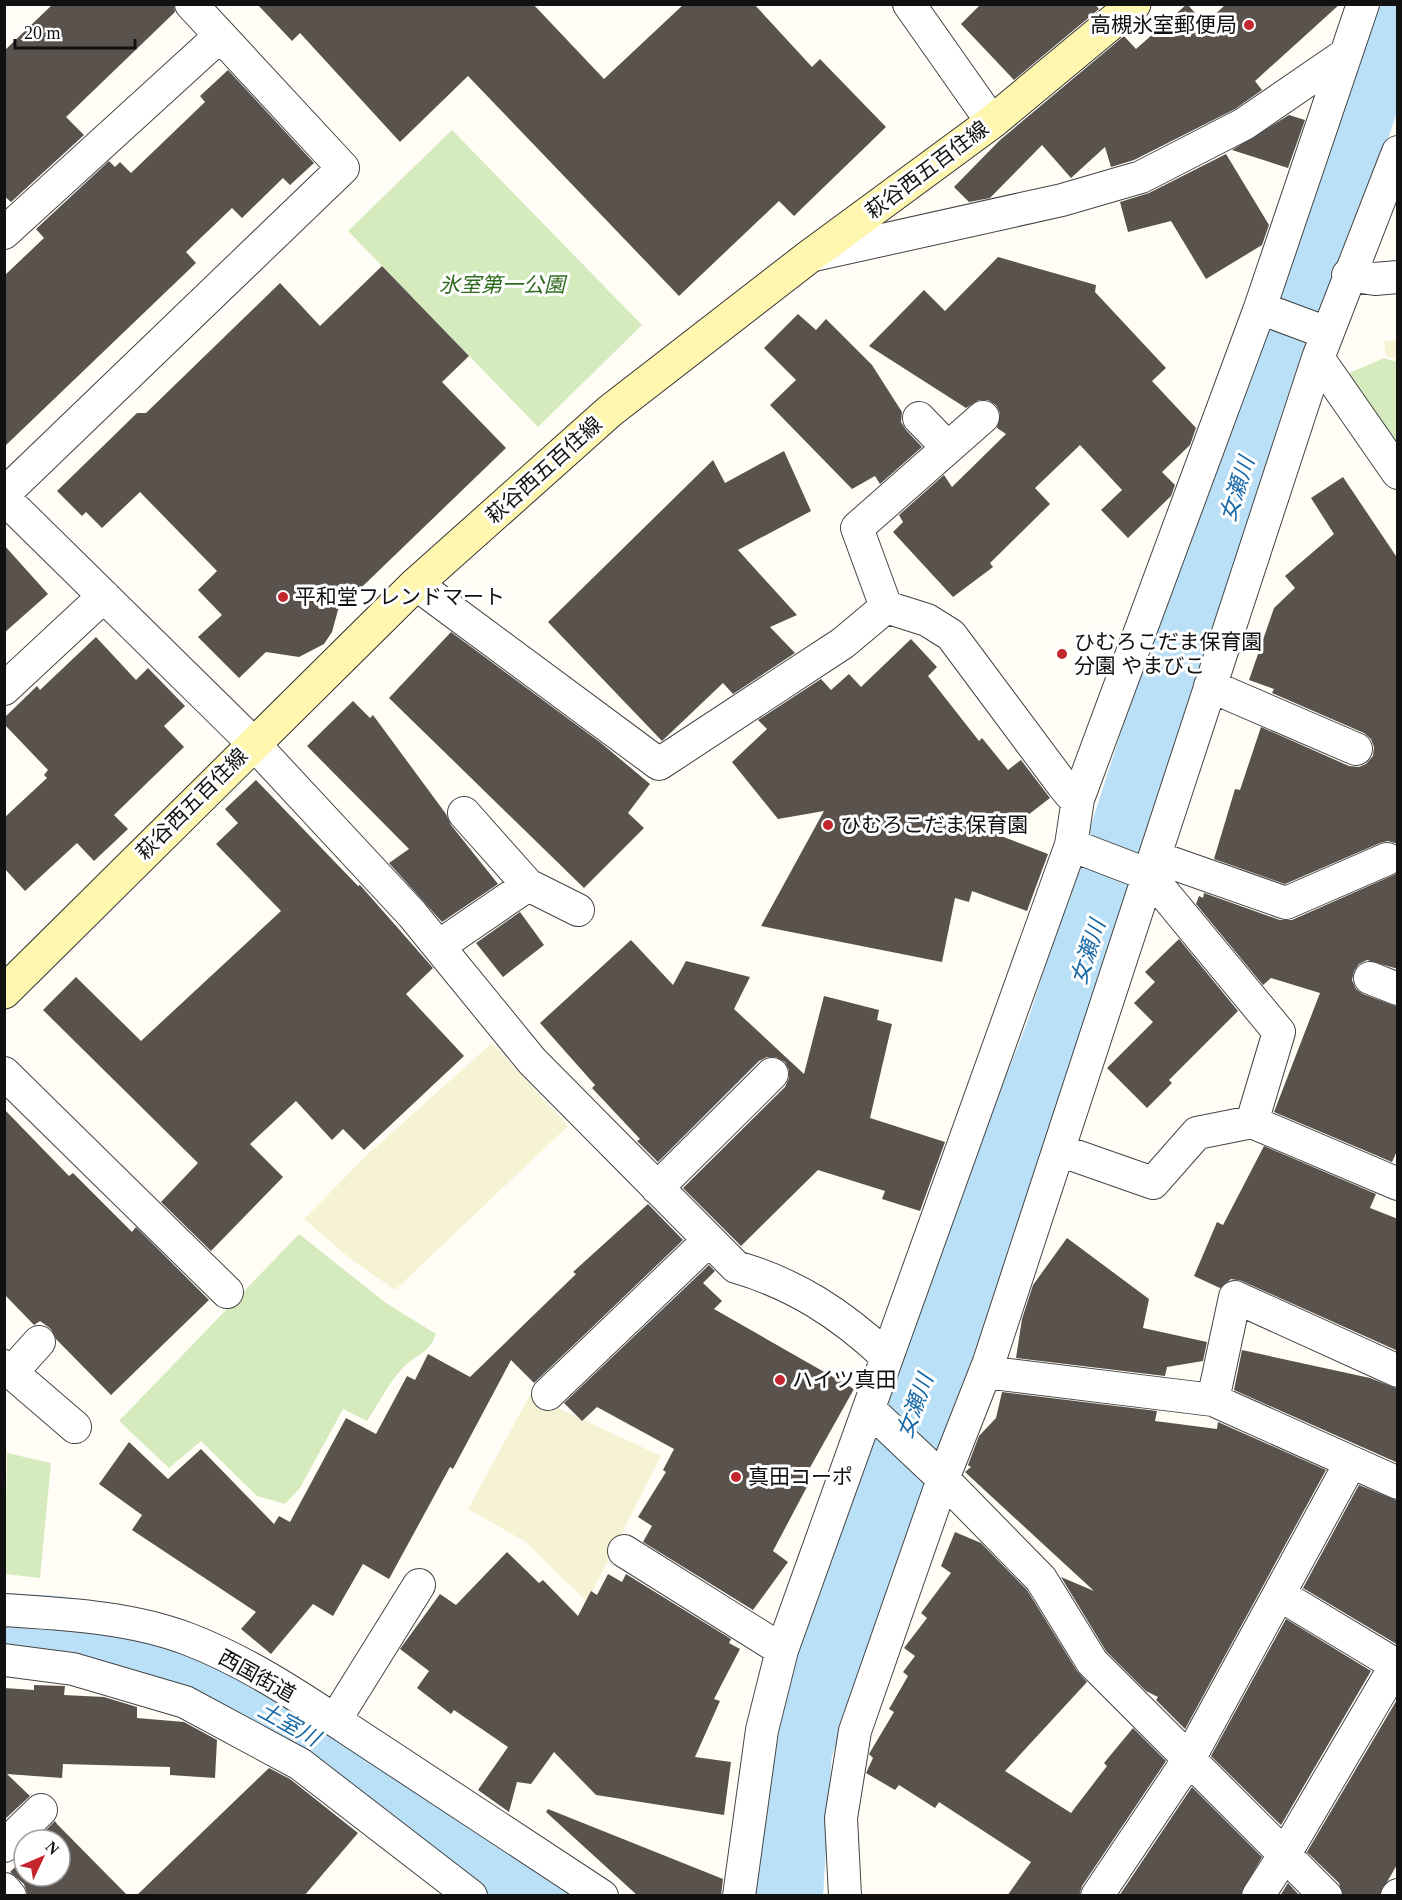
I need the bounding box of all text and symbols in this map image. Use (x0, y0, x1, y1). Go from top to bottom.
scale bar (15, 12, 135, 50)
place label: 高槻氷室郵便局 (1090, 13, 1237, 37)
marker: 高槻氷室郵便局 (1242, 18, 1256, 32)
text: 20 m (24, 23, 61, 43)
street label: 萩谷西五百住線 (861, 116, 993, 224)
park label: 氷室第一公園 (439, 273, 568, 297)
street label: 萩谷西五百住線 (481, 412, 607, 528)
water label: 女瀬川 (1215, 452, 1260, 524)
place label: 平和堂フレンドマート (295, 585, 505, 609)
marker: 平和堂フレンドマート (276, 590, 290, 604)
place label: ひむろこだま保育園 分園 やまびこ (1074, 630, 1263, 678)
marker: ひむろこだま保育園 分園 やまびこ (1055, 647, 1069, 661)
street label: 萩谷西五百住線 (132, 744, 252, 864)
place label: ひむろこだま保育園 (840, 813, 1029, 837)
marker: ひむろこだま保育園 (821, 818, 835, 832)
water label: 女瀬川 (1066, 915, 1111, 987)
place label: ハイツ真田 (792, 1368, 897, 1392)
water label: 女瀬川 (892, 1369, 939, 1441)
marker: ハイツ真田 (773, 1373, 787, 1387)
place label: 真田コーポ (748, 1465, 853, 1489)
marker: 真田コーポ (729, 1470, 743, 1484)
street label: 西国街道 (214, 1645, 300, 1707)
water label: 土室川 (254, 1697, 326, 1752)
north arrow (12, 1828, 72, 1888)
text: N (42, 1838, 63, 1858)

